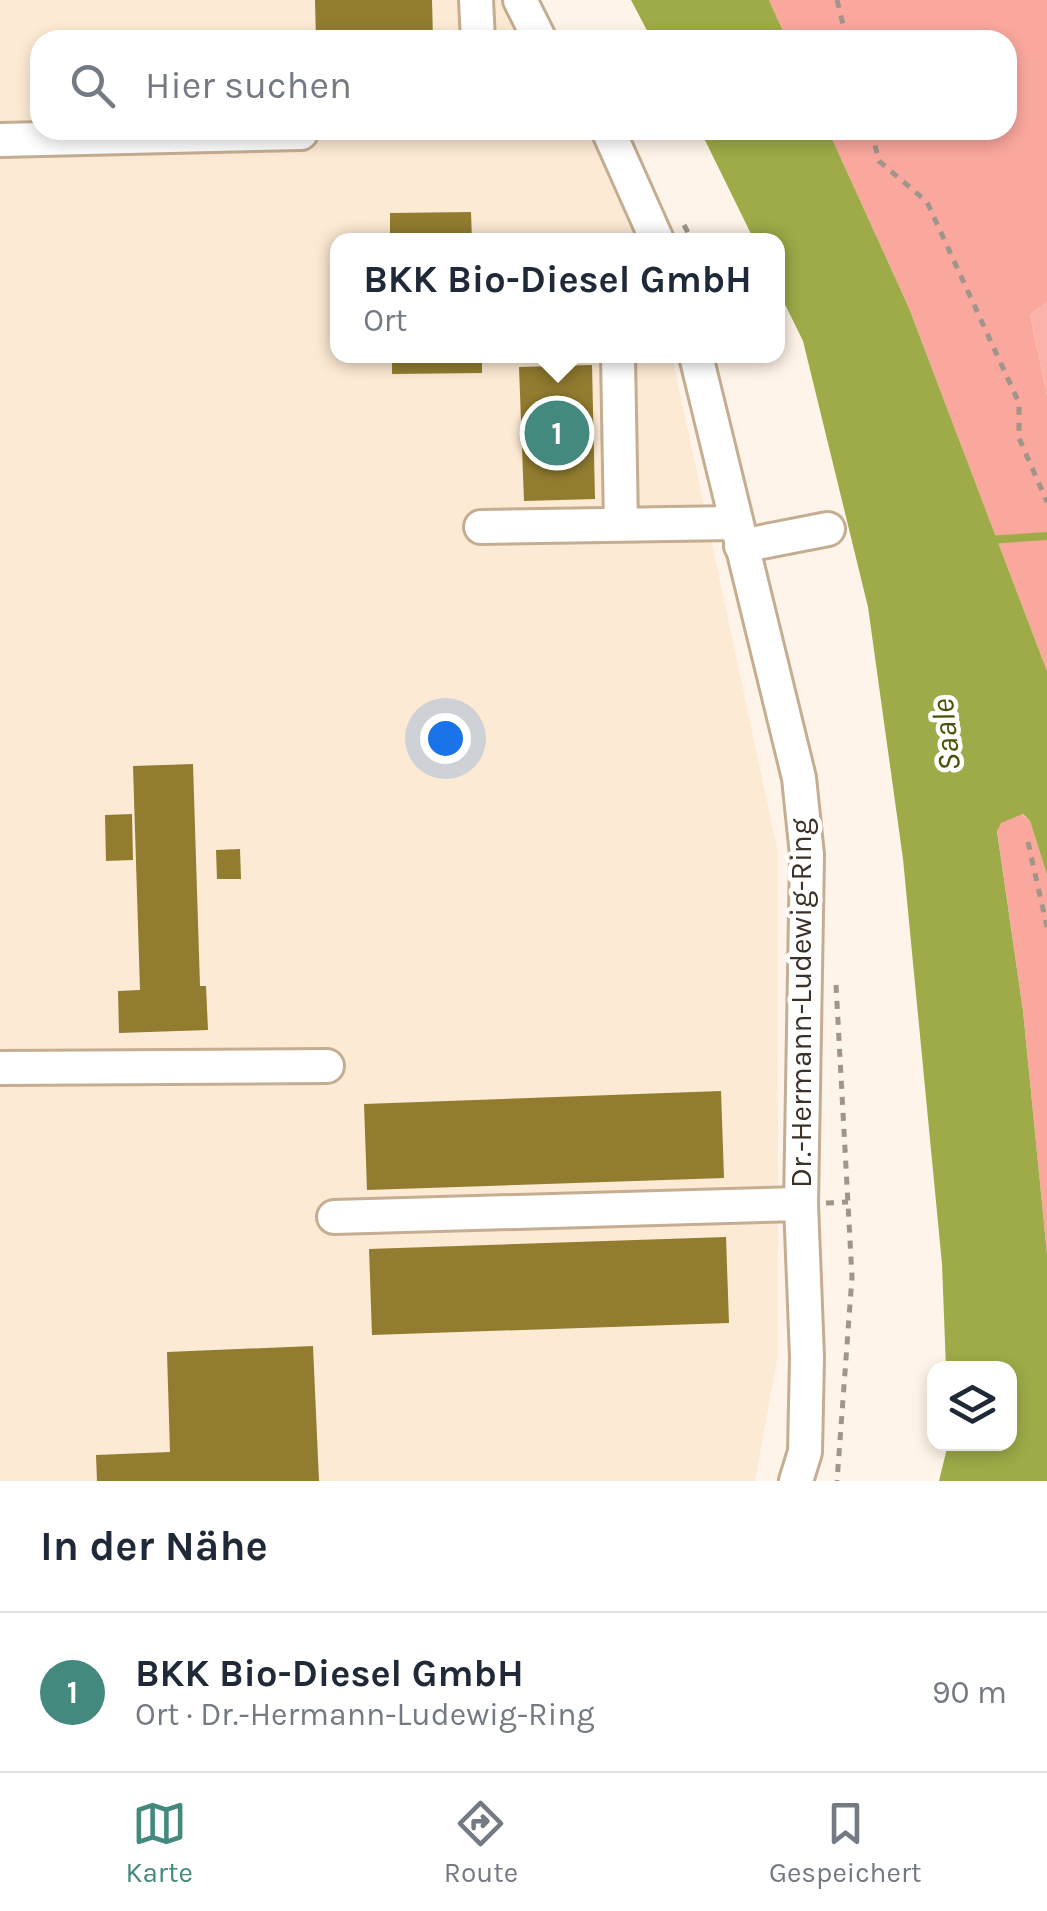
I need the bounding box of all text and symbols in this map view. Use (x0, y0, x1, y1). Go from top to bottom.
search box (30, 30, 1017, 140)
icon: search (65, 58, 120, 113)
text: Hier suchen (145, 63, 352, 108)
popup (330, 233, 785, 363)
text: BKK Bio-Diesel GmbH (363, 257, 752, 302)
text: Ort (363, 302, 407, 339)
pin: 1 (524, 396, 590, 470)
water label: Saale (924, 697, 968, 773)
your location (420, 713, 471, 764)
street label: Dr.-Hermann-Ludewig-Ring (783, 818, 819, 1188)
map controls (927, 1361, 1017, 1451)
button: layers (927, 1361, 1017, 1451)
text: In der Nähe (40, 1521, 268, 1571)
text: BKK Bio-Diesel GmbH (135, 1651, 524, 1696)
text: 1 (67, 1674, 78, 1711)
text: 90 m (932, 1674, 1007, 1711)
text: Ort · Dr.-Hermann-Ludewig-Ring (135, 1696, 595, 1733)
tab: Karte (125, 1796, 193, 1889)
tab: Route (444, 1796, 518, 1889)
tab: Gespeichert (769, 1796, 922, 1889)

